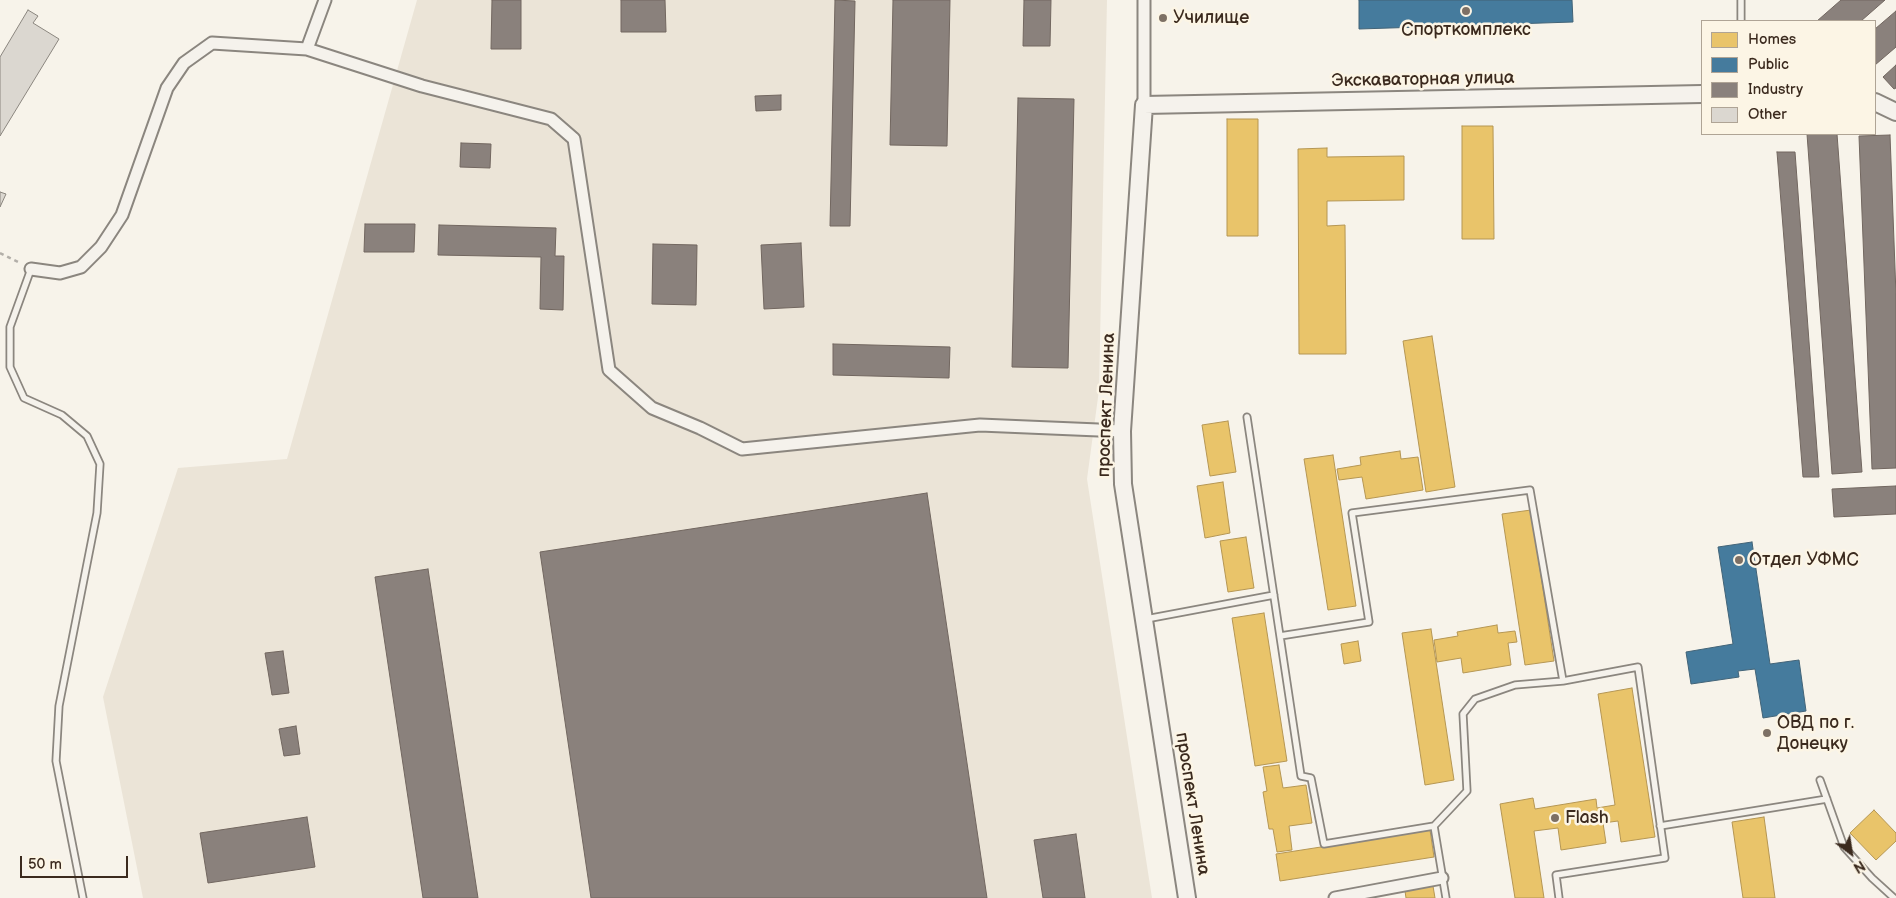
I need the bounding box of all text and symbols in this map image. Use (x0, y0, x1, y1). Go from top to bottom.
marker: Спорткомплекс (1460, 5, 1472, 17)
place label: Училище (1173, 7, 1249, 29)
marker: Училище (1157, 12, 1169, 24)
place label: Спорткомплекс (1401, 19, 1531, 41)
legend (1701, 20, 1876, 135)
text: Homes (1748, 30, 1796, 49)
text: Public (1748, 55, 1789, 74)
street label: Экскаваторная улица (1331, 68, 1515, 92)
text: Industry (1748, 80, 1803, 99)
text: Other (1748, 105, 1787, 124)
street label: проспект Ленина (1094, 332, 1120, 478)
place label: Отдел УФМС (1749, 549, 1859, 571)
marker: Отдел УФМС (1733, 554, 1745, 566)
place label: ОВД по г. Донецку (1777, 712, 1854, 754)
marker: ОВД по г. Донецку (1761, 727, 1773, 739)
street label: проспект Ленина (1170, 731, 1214, 877)
place label: Flash (1565, 807, 1609, 829)
marker: Flash (1549, 812, 1561, 824)
north arrow (1826, 828, 1876, 878)
scale bar (22, 846, 130, 878)
text: 50 m (28, 855, 62, 874)
text: N (1850, 856, 1868, 876)

